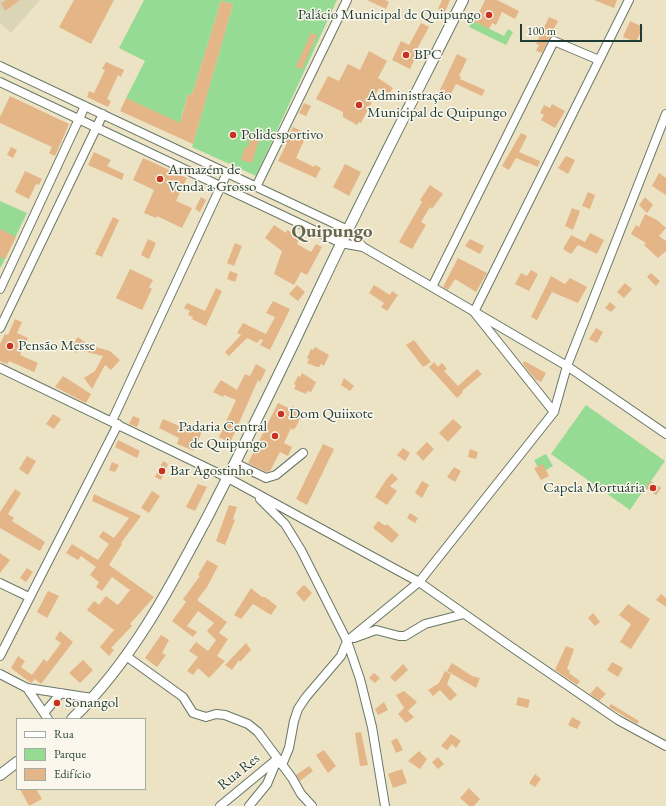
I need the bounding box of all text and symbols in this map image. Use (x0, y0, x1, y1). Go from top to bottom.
place label: Palácio Municipal de Quipungo (298, 6, 481, 24)
marker: Palácio Municipal de Quipungo (484, 10, 494, 20)
scale bar (522, 16, 644, 42)
text: 100 m (527, 23, 556, 39)
place label: BPC (414, 46, 442, 64)
marker: BPC (401, 50, 411, 60)
place label: Administração Municipal de Quipungo (367, 87, 507, 122)
marker: Administração Municipal de Quipungo (354, 100, 364, 110)
place label: Polidesportivo (241, 126, 324, 144)
marker: Polidesportivo (228, 130, 238, 140)
place label: Armazém de Venda a Grosso (168, 161, 256, 196)
marker: Armazém de Venda a Grosso (155, 174, 165, 184)
district label: Quipungo (291, 221, 373, 243)
place label: Pensão Messe (18, 337, 95, 355)
marker: Pensão Messe (5, 341, 15, 351)
place label: Dom Quiixote (289, 405, 373, 423)
marker: Dom Quiixote (276, 409, 286, 419)
place label: Padaria Central de Quipungo (179, 418, 267, 453)
marker: Padaria Central de Quipungo (270, 431, 280, 441)
place label: Bar Agostinho (170, 462, 253, 480)
marker: Bar Agostinho (157, 466, 167, 476)
place label: Capela Mortuária (543, 479, 645, 497)
marker: Capela Mortuária (648, 483, 658, 493)
place label: Sonangol (65, 694, 119, 712)
marker: Sonangol (52, 698, 62, 708)
legend (16, 718, 146, 790)
text: Rua (54, 726, 74, 742)
text: Parque (54, 746, 86, 762)
street label: Rua Res (214, 750, 264, 794)
text: Edifício (54, 766, 91, 782)

